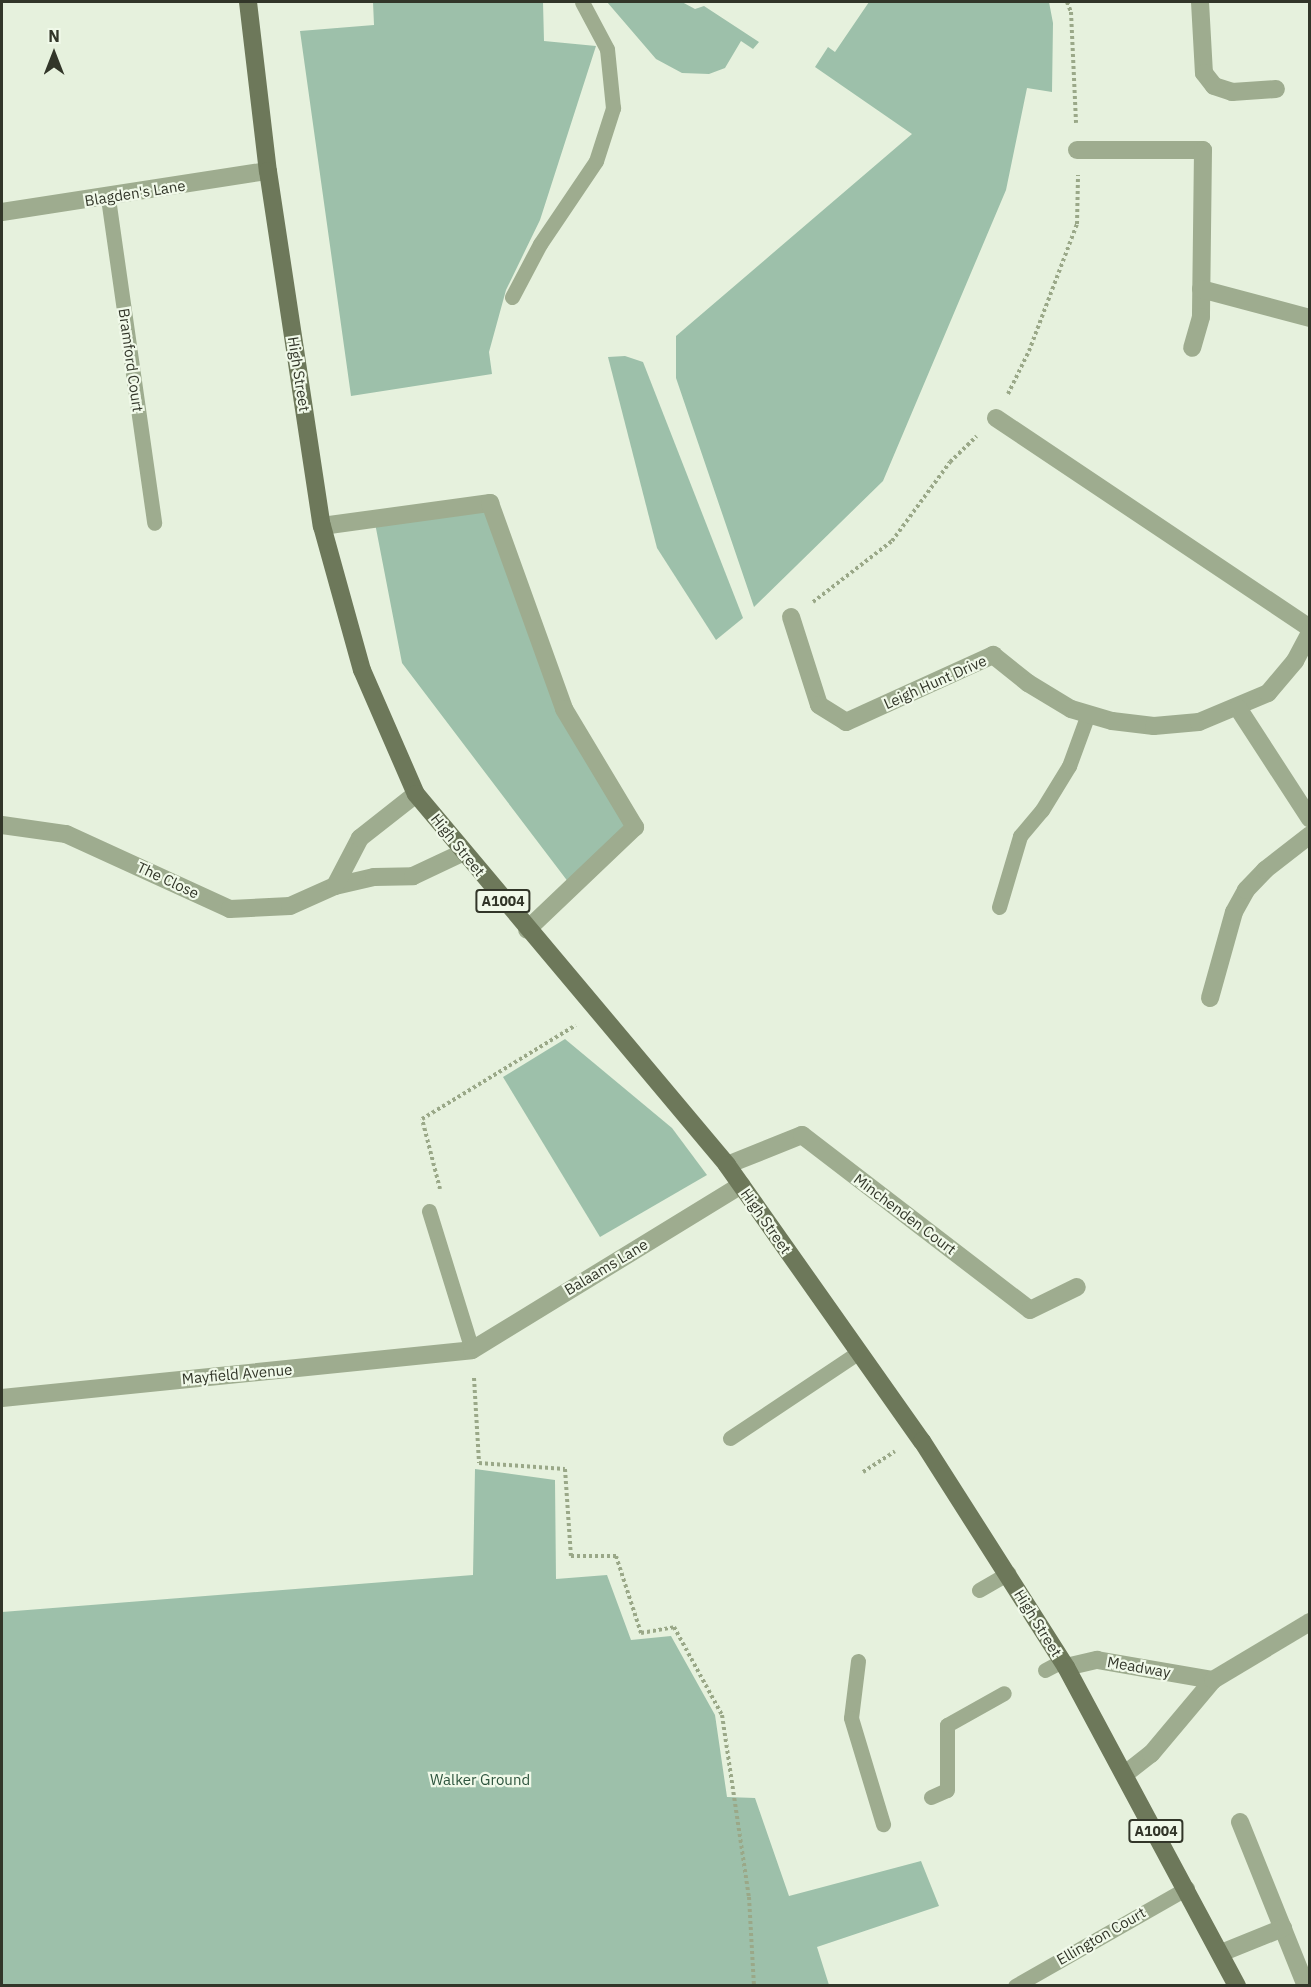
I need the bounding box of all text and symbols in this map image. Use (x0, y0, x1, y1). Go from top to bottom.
north arrow (24, 24, 84, 84)
text: N (48, 26, 60, 46)
street label: Blagden's Lane (83, 176, 187, 210)
street label: Bramford Court (115, 307, 147, 413)
street label: High Street (284, 335, 314, 413)
street label: Leigh Hunt Drive (881, 651, 989, 713)
street label: High Street (427, 810, 489, 880)
street label: The Close (134, 858, 202, 902)
road number: A1004 (474, 890, 532, 912)
street label: Minchenden Court (850, 1170, 960, 1258)
street label: High Street (737, 1185, 795, 1257)
street label: Balaams Lane (561, 1235, 651, 1299)
street label: Mayfield Avenue (181, 1360, 293, 1388)
street label: High Street (1010, 1586, 1066, 1660)
street label: Meadway (1106, 1653, 1172, 1681)
park label: Walker Ground (430, 1771, 530, 1789)
road number: A1004 (1128, 1820, 1184, 1842)
street label: Ellington Court (1053, 1903, 1149, 1969)

